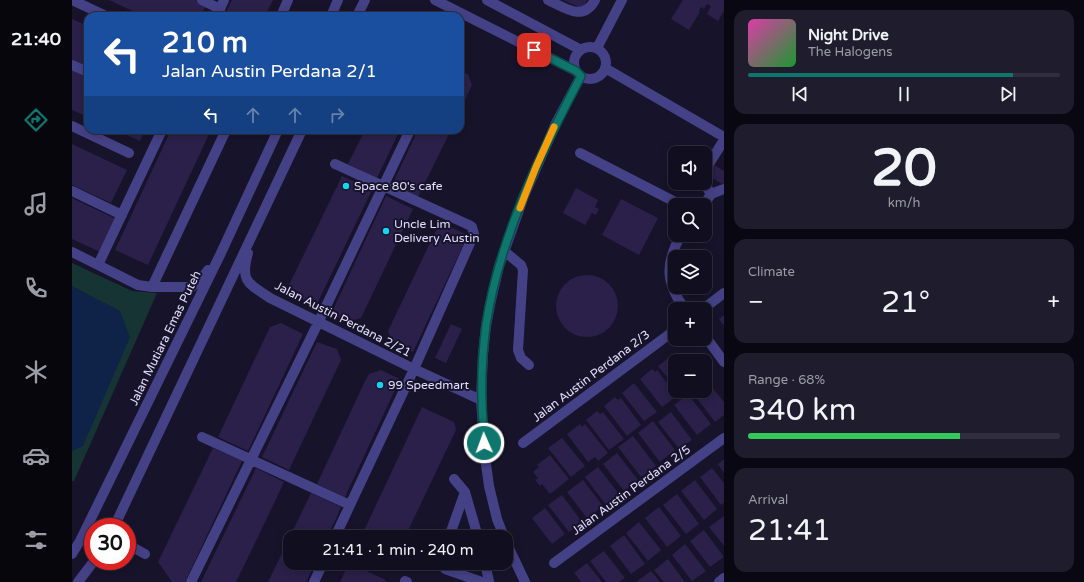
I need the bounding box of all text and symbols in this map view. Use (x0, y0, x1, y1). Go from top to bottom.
text: 210 m (162, 26, 248, 60)
text: Night Drive (808, 26, 889, 44)
text: 21:40 (11, 28, 61, 50)
icon: left (96, 28, 148, 80)
pin (517, 33, 551, 67)
icon: arrive (523, 39, 545, 61)
text: The Halogens (808, 44, 892, 60)
text: Jalan Austin Perdana 2/1 (162, 60, 377, 82)
icon: previous (789, 83, 811, 105)
icon: pause (893, 83, 915, 105)
icon: next (997, 83, 1019, 105)
icon: left (200, 104, 222, 126)
icon: ahead (242, 104, 264, 126)
icon: ahead (284, 104, 306, 126)
icon: right (326, 104, 348, 126)
icon: directions (22, 106, 50, 134)
text: 20 (871, 137, 937, 200)
map controls (668, 146, 712, 398)
button: sound (668, 146, 712, 190)
place label: Space 80's cafe (354, 179, 443, 193)
marker: Space 80's cafe (341, 181, 351, 191)
icon: music (22, 190, 50, 218)
text: km/h (888, 195, 920, 211)
button: search (668, 198, 712, 242)
place label: Uncle Lim Delivery Austin (394, 217, 479, 245)
marker: Uncle Lim Delivery Austin (381, 226, 391, 236)
button: layers (668, 250, 712, 294)
text: Climate (748, 264, 795, 280)
street label: Jalan Mutiara Emas Puteh (126, 268, 204, 408)
icon: phone (22, 274, 50, 302)
street label: Jalan Austin Perdana 2/21 (273, 279, 413, 359)
text: 21° (881, 284, 930, 321)
text: − (748, 289, 764, 315)
text: + (1048, 289, 1060, 315)
button: + (668, 302, 712, 346)
street label: Jalan Austin Perdana 2/3 (530, 327, 652, 425)
button: − (668, 354, 712, 398)
icon: climate (22, 358, 50, 386)
text: Range · 68% (748, 372, 825, 388)
place label: 99 Speedmart (388, 378, 470, 392)
marker: 99 Speedmart (375, 380, 385, 390)
text: 340 km (748, 392, 856, 429)
position arrow (463, 422, 505, 464)
icon: car (22, 442, 50, 470)
street label: Jalan Austin Perdana 2/5 (569, 442, 693, 538)
text: Arrival (748, 492, 788, 508)
text: 21:41 (748, 512, 831, 549)
speed limit sign: 30 (84, 518, 136, 570)
icon: filters (22, 526, 50, 554)
text: 21:41 · 1 min · 240 m (323, 541, 473, 559)

